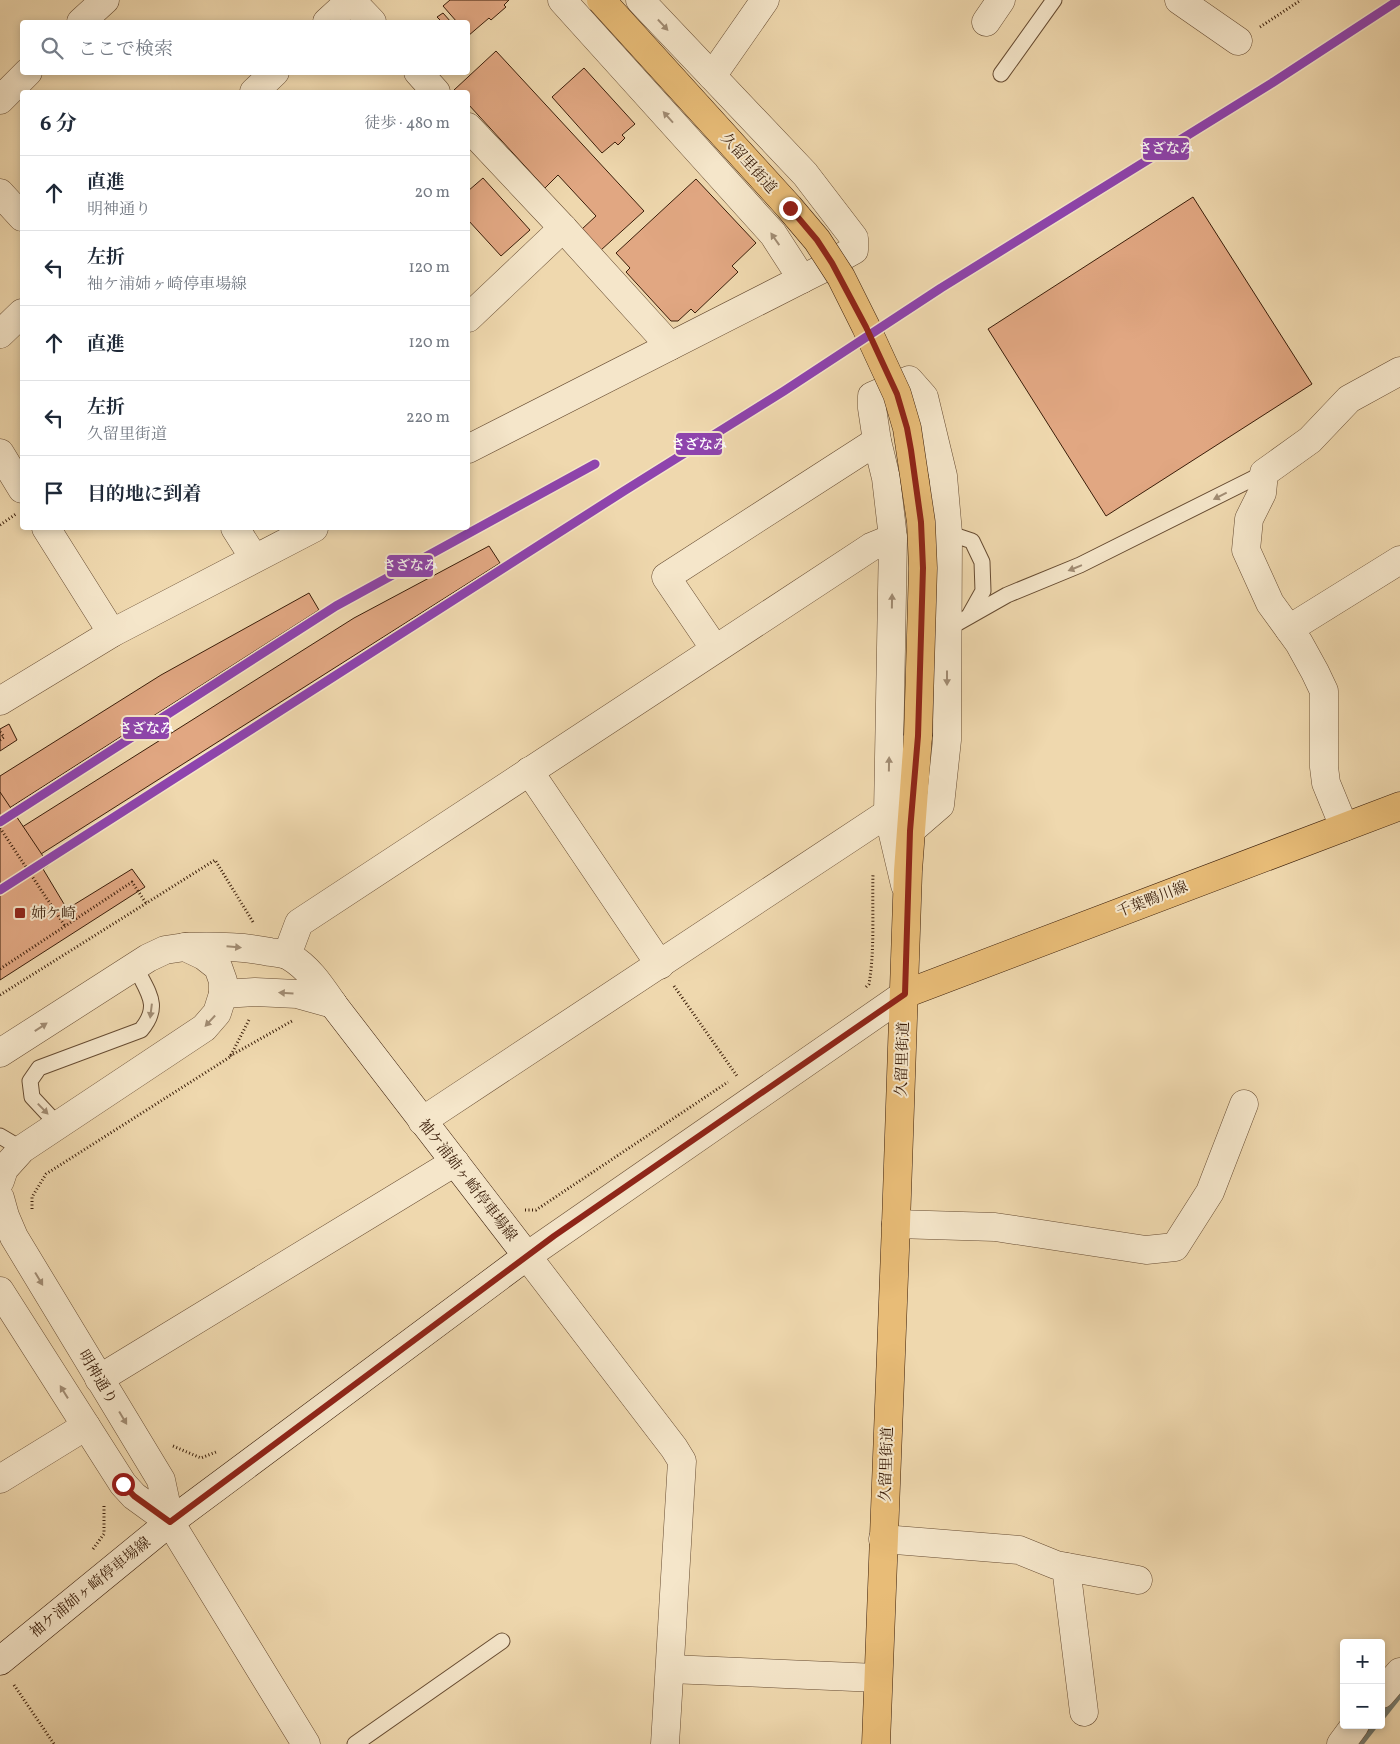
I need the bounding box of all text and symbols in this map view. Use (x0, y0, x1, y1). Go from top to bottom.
one-way arrow (658, 19, 669, 32)
search box (20, 20, 470, 75)
icon: search (38, 34, 66, 62)
text: ここで検索 (78, 37, 173, 63)
text: 6 分 (40, 110, 77, 139)
one-way arrow (662, 111, 673, 124)
text: 徒歩 · 480 m (364, 113, 450, 135)
street label: 久留里街道 (715, 129, 781, 199)
line badge: さざなみ (1142, 137, 1190, 161)
text: さざなみ (1138, 140, 1194, 159)
text: 直進 (87, 170, 125, 196)
icon: ahead (40, 179, 68, 207)
text: 20 m (415, 182, 450, 204)
route end (779, 197, 802, 220)
text: 明神通り (87, 199, 151, 221)
one-way arrow (770, 232, 780, 245)
text: 左折 (87, 245, 125, 271)
icon: left (40, 254, 68, 282)
text: 120 m (408, 257, 450, 279)
text: 袖ケ浦姉ヶ崎停車場線 (87, 274, 247, 296)
icon: ahead (40, 329, 68, 357)
text: 直進 (87, 332, 125, 358)
text: 120 m (408, 332, 450, 354)
text: 左折 (87, 395, 125, 421)
icon: left (40, 404, 68, 432)
text: 220 m (406, 407, 450, 429)
text: 久留里街道 (87, 424, 167, 446)
line badge: さざなみ (675, 432, 723, 456)
text: さざなみ (671, 436, 727, 455)
icon: arrive (40, 479, 68, 507)
text: 目的地に到着 (87, 482, 201, 508)
one-way arrow (1213, 492, 1228, 500)
line badge: さざなみ (386, 554, 434, 578)
text: さざなみ (382, 557, 438, 576)
one-way arrow (1068, 564, 1082, 572)
one-way arrow (889, 593, 897, 609)
one-way arrow (943, 670, 951, 686)
line badge: さざなみ (122, 716, 170, 740)
text: さざなみ (118, 720, 174, 739)
one-way arrow (886, 756, 894, 772)
street label: 千葉鴨川線 (1114, 877, 1191, 924)
place label: 姉ケ崎 (31, 904, 76, 925)
marker: 姉ケ崎 (13, 906, 27, 920)
one-way arrow (226, 943, 242, 951)
one-way arrow (278, 989, 294, 997)
one-way arrow (147, 1003, 155, 1019)
one-way arrow (204, 1015, 216, 1027)
street label: 久留里街道 (892, 1021, 915, 1097)
one-way arrow (34, 1022, 48, 1032)
one-way arrow (37, 1103, 49, 1115)
street label: 袖ケ浦姉ヶ崎停車場線 (412, 1115, 521, 1246)
one-way arrow (35, 1272, 44, 1285)
street label: 明神通り (72, 1347, 121, 1409)
one-way arrow (59, 1385, 69, 1398)
one-way arrow (119, 1411, 128, 1424)
street label: 久留里街道 (876, 1426, 899, 1502)
route start (112, 1473, 135, 1496)
street label: 袖ケ浦姉ヶ崎停車場線 (26, 1533, 156, 1644)
map controls (1340, 1639, 1385, 1729)
button: + (1340, 1639, 1385, 1684)
button: − (1340, 1684, 1385, 1729)

